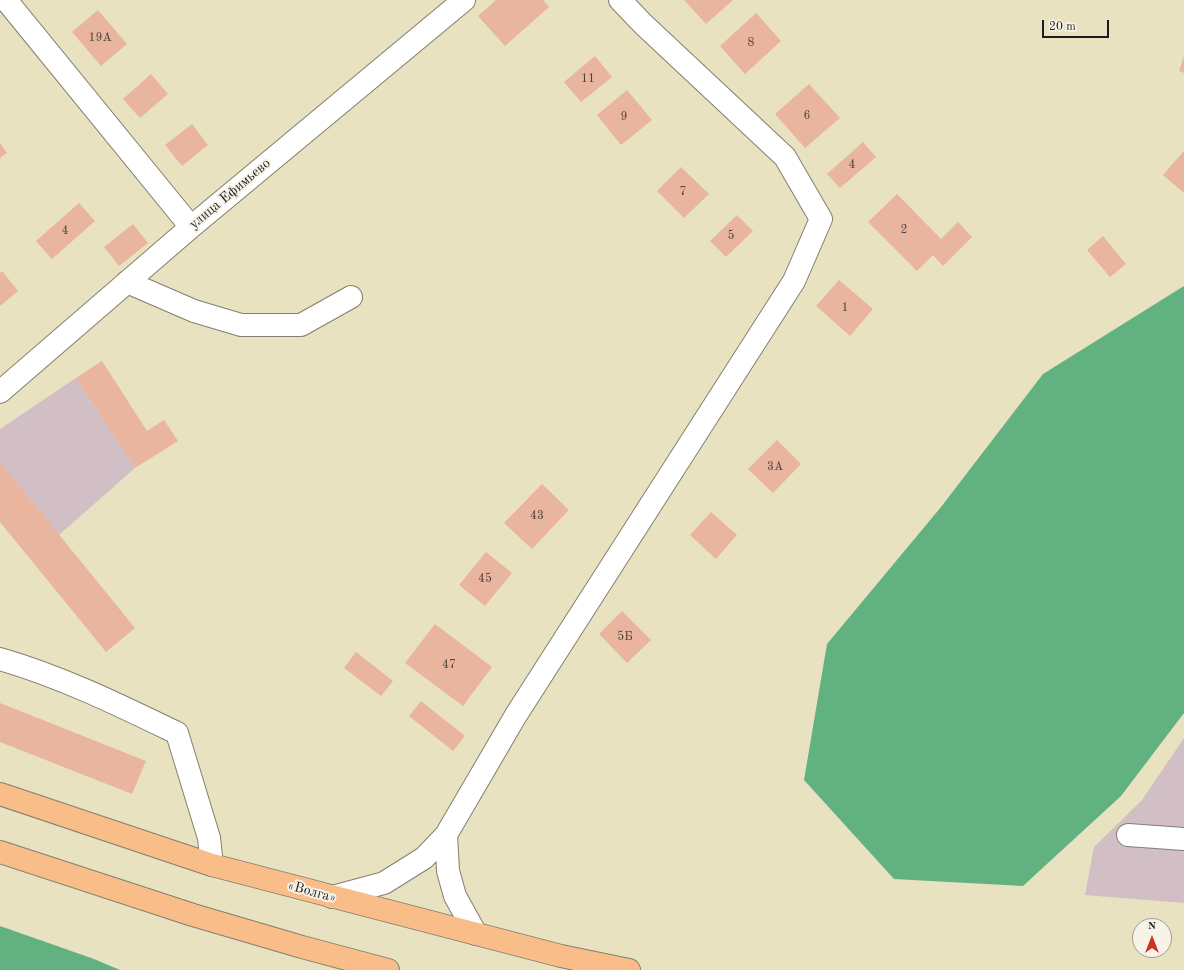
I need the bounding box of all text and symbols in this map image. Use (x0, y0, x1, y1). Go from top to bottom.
scale bar (1044, 12, 1111, 38)
text: 20 m (1049, 21, 1076, 33)
house number: 19А (88, 31, 112, 45)
house number: 8 (748, 36, 754, 50)
house number: 11 (581, 72, 595, 86)
house number: 6 (804, 109, 810, 123)
house number: 9 (621, 110, 627, 124)
street label: улица Ефимьево (186, 155, 274, 233)
house number: 4 (849, 158, 855, 172)
house number: 7 (680, 185, 686, 199)
house number: 2 (901, 223, 907, 237)
house number: 4 (62, 224, 68, 238)
house number: 5 (728, 229, 734, 243)
house number: 1 (842, 301, 848, 315)
house number: 3А (767, 460, 783, 474)
house number: 43 (530, 509, 544, 523)
house number: 45 (478, 572, 492, 586)
house number: 5Б (617, 630, 633, 644)
house number: 47 (442, 658, 456, 672)
street label: «Волга» (286, 877, 338, 907)
north arrow (1132, 918, 1172, 958)
text: N (1148, 921, 1156, 932)

